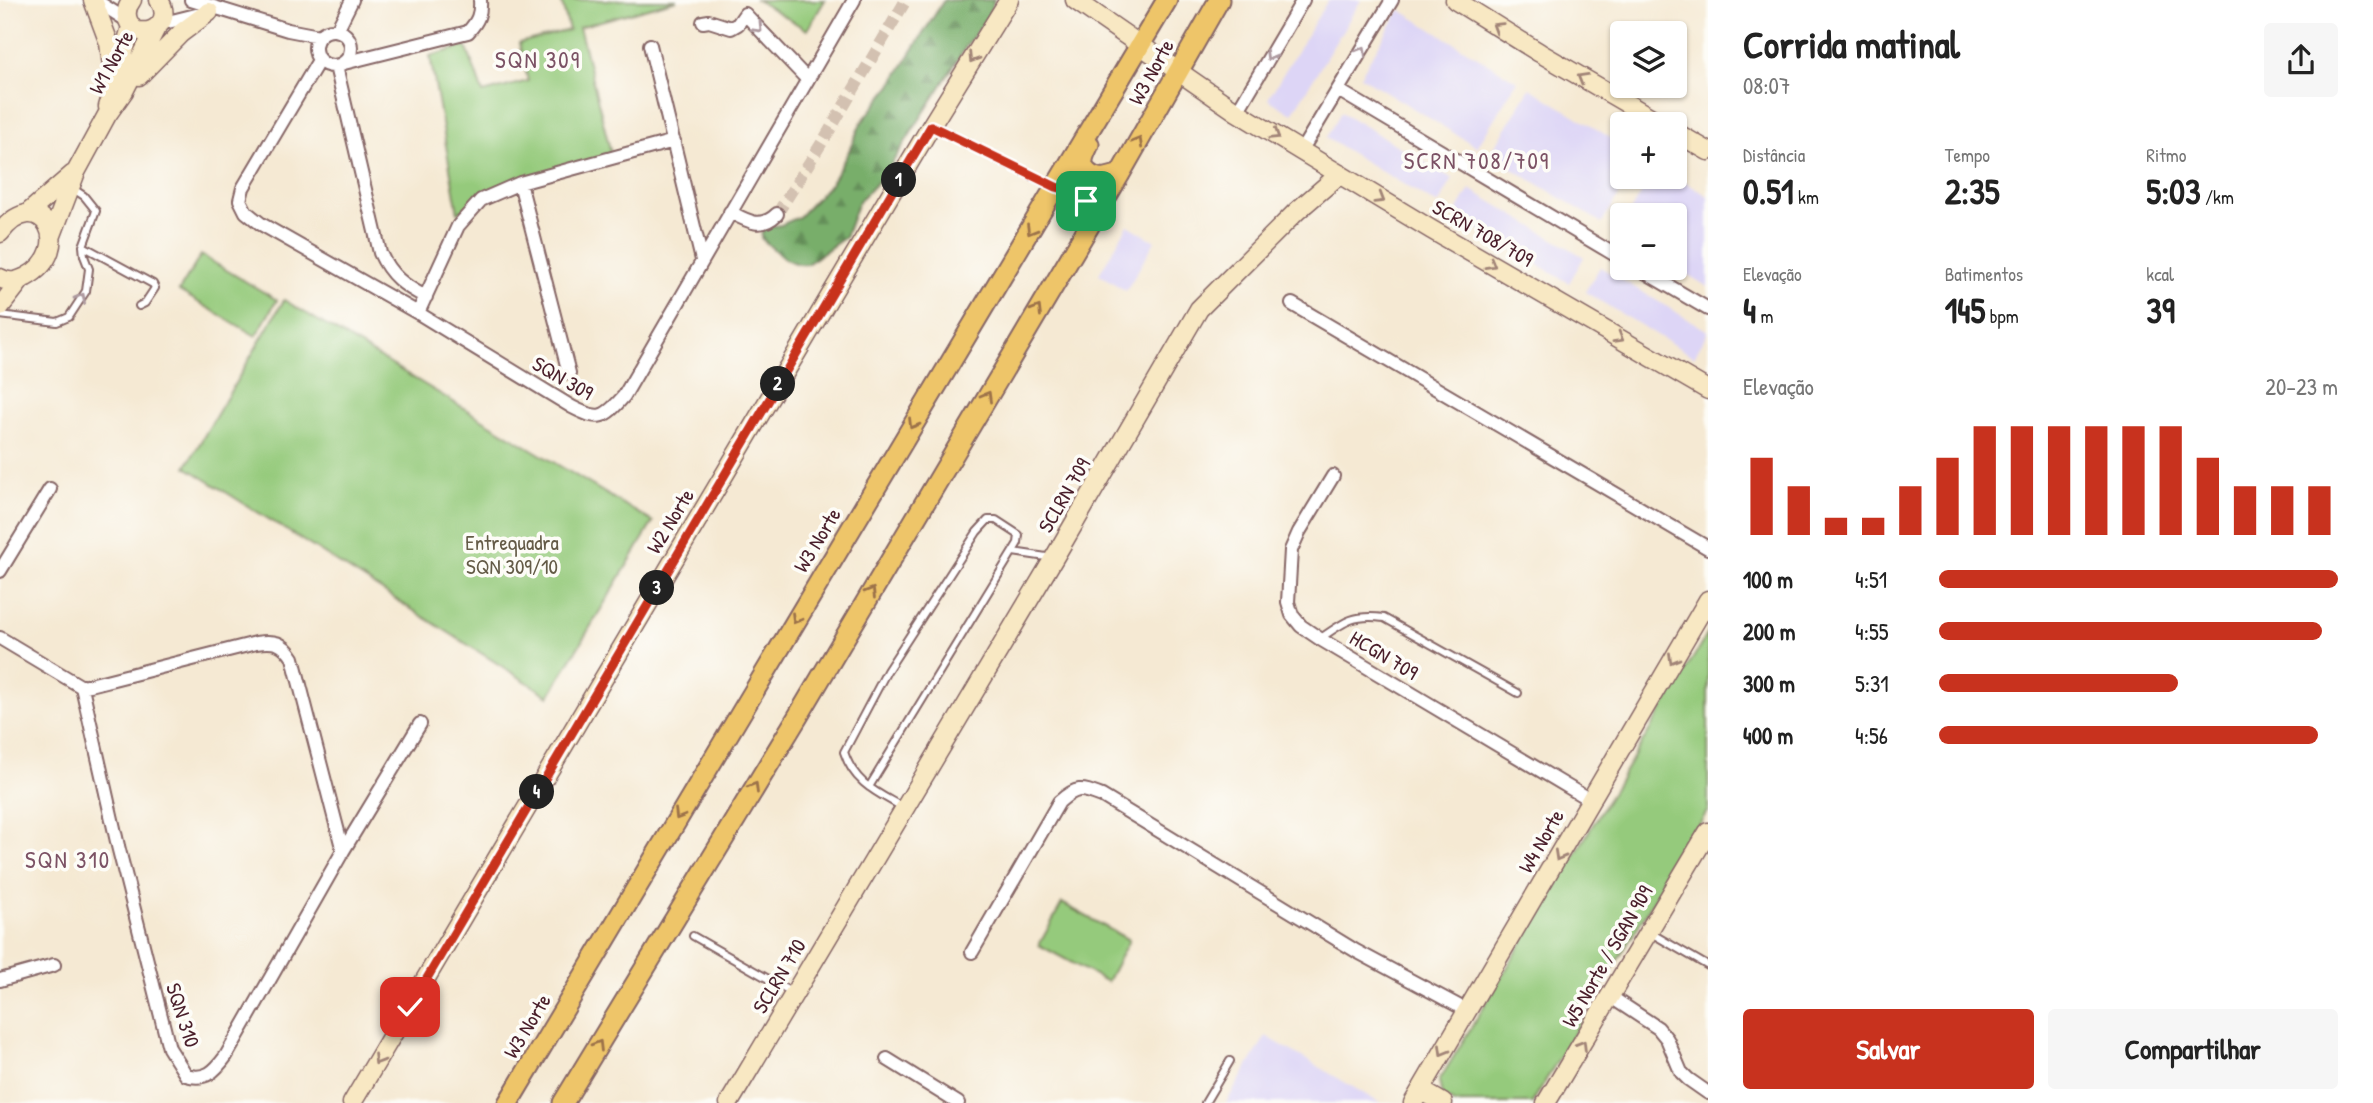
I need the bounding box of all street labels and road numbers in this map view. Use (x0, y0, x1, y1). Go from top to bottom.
street label: W1 Norte (82, 25, 140, 99)
street label: W3 Norte (1121, 34, 1181, 110)
street label: SCRN 708/709 (1427, 192, 1539, 274)
street label: SQN 309 (527, 349, 599, 407)
street label: SCLRN 709 (1031, 452, 1097, 538)
street label: W2 Norte (639, 483, 701, 559)
street label: W3 Norte (786, 502, 848, 578)
street label: HCGN 709 (1344, 623, 1424, 687)
street label: W4 Norte (1511, 804, 1571, 878)
street label: W5 Norte / SGAN 909 (1555, 880, 1660, 1032)
street label: SCLRN 710 (745, 933, 813, 1019)
street label: SQN 310 (159, 979, 207, 1051)
street label: W3 Norte (496, 988, 558, 1064)

